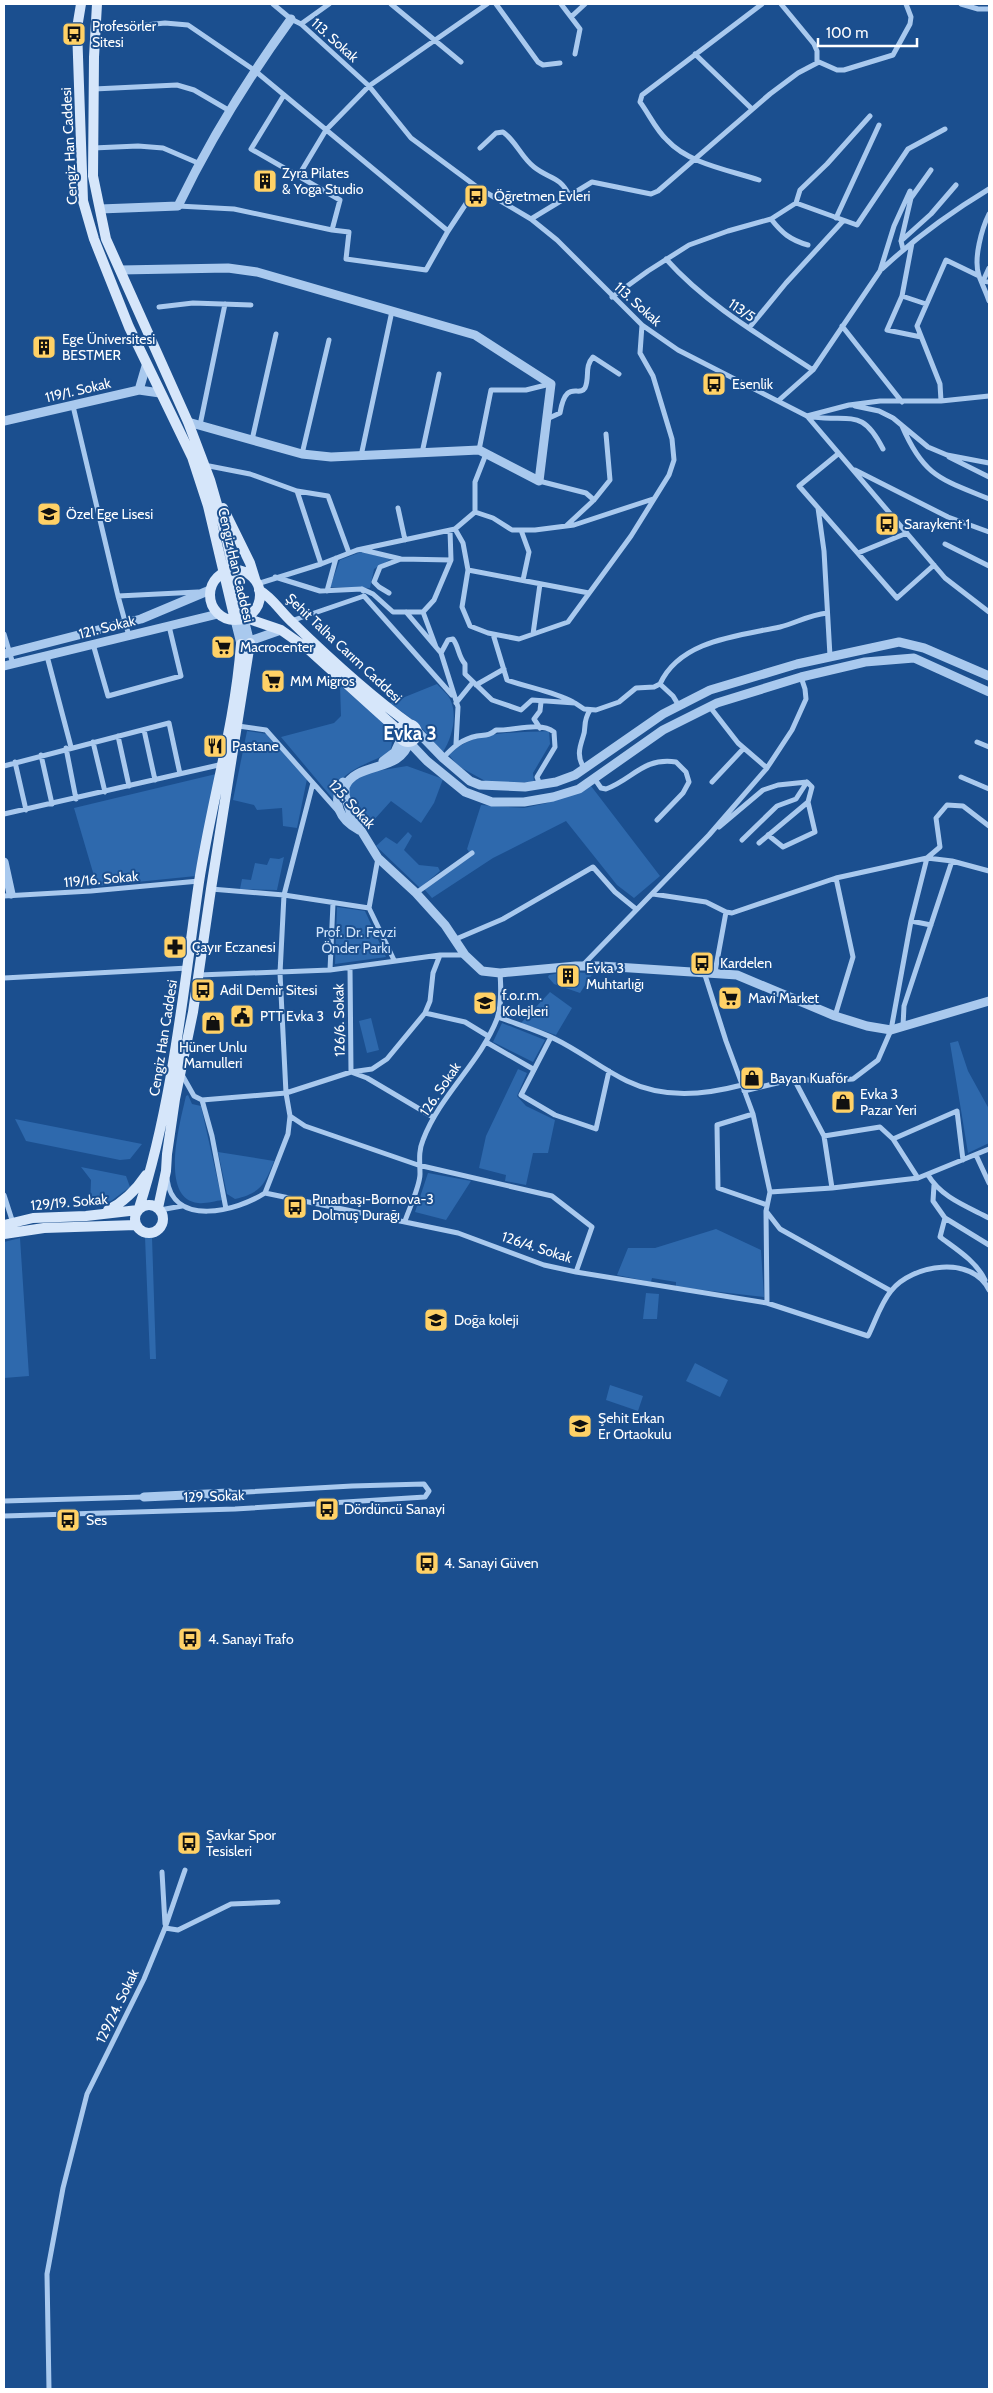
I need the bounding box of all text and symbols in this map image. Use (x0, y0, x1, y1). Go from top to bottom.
street label: 113. Sokak (307, 14, 363, 67)
scale bar (818, 15, 917, 47)
place label: Profesörler Sitesi (92, 17, 157, 51)
bus stop icon: Profesörler Sitesi (61, 21, 87, 47)
text: 100 m (826, 24, 868, 42)
street label: Cengiz Han Caddesi (57, 87, 81, 205)
place label: Zyra Pilates & Yoga Studio (282, 164, 364, 198)
building icon: Zyra Pilates & Yoga Studio (252, 168, 278, 194)
bus stop icon: Öğretmen Evleri (463, 183, 489, 209)
place label: Öğretmen Evleri (494, 187, 591, 205)
street label: 113. Sokak (610, 278, 666, 331)
street label: 113/5 (725, 294, 759, 326)
place label: Ege Üniversitesi BESTMER (62, 330, 155, 364)
building icon: Ege Üniversitesi BESTMER (31, 334, 57, 360)
bus stop icon: Esenlik (701, 371, 727, 397)
street label: 119/1. Sokak (43, 374, 113, 406)
place label: Esenlik (732, 375, 774, 393)
school or university icon: Özel Ege Lisesi (36, 501, 62, 527)
place label: Özel Ege Lisesi (66, 505, 153, 523)
street label: Cengiz Han Caddesi (214, 506, 258, 624)
bus stop icon: Saraykent 1 (874, 511, 900, 537)
place label: Saraykent 1 (904, 515, 970, 533)
street label: Şehit Talha Carım Caddesi (282, 589, 406, 707)
street label: 121. Sokak (77, 611, 138, 643)
supermarket icon: Macrocenter (210, 634, 236, 660)
place label: Macrocenter (240, 638, 314, 656)
supermarket icon: MM Migros (260, 668, 286, 694)
place label: MM Migros (290, 672, 355, 690)
district label: Evka 3 (383, 722, 437, 745)
restaurant icon: Pastane (202, 733, 228, 759)
place label: Pastane (232, 737, 279, 755)
street label: 125. Sokak (325, 776, 380, 833)
street label: 119/16. Sokak (63, 867, 140, 891)
park label: Prof. Dr. Fevzi Önder Parkı (316, 923, 396, 957)
pharmacy icon: Çayır Eczanesi (162, 934, 188, 960)
place label: Çayır Eczanesi (192, 938, 276, 956)
bus stop icon: Kardelen (689, 950, 715, 976)
place label: Kardelen (720, 954, 772, 972)
place label: Evka 3 Muhtarlığı (586, 959, 644, 993)
building icon: Evka 3 Muhtarlığı (555, 963, 581, 989)
bus stop icon: Adil Demir Sitesi (190, 977, 216, 1003)
street label: Cengiz Han Caddesi (145, 978, 181, 1098)
place label: Adil Demir Sitesi (220, 981, 317, 999)
street label: 126/6. Sokak (329, 983, 349, 1057)
supermarket icon: Mavi Market (717, 985, 743, 1011)
place label: f.o.r.m. Kolejleri (502, 986, 548, 1020)
place label: Mavi Market (748, 989, 819, 1007)
school or university icon: f.o.r.m. Kolejleri (472, 990, 498, 1016)
public building icon: PTT Evka 3 (229, 1003, 255, 1029)
place label: PTT Evka 3 (260, 1007, 324, 1025)
shop icon: Hüner Unlu Mamulleri (200, 1010, 226, 1036)
place label: Hüner Unlu Mamulleri (179, 1038, 247, 1072)
street label: 126. Sokak (415, 1058, 465, 1119)
shop icon: Bayan Kuaför (739, 1065, 765, 1091)
place label: Bayan Kuaför (770, 1069, 848, 1087)
place label: Evka 3 Pazar Yeri (860, 1085, 917, 1119)
shop icon: Evka 3 Pazar Yeri (830, 1089, 856, 1115)
street label: 129/19. Sokak (30, 1190, 109, 1214)
place label: Pınarbaşı-Bornova-3 Dolmuş Durağı (312, 1190, 434, 1224)
bus stop icon: Pınarbaşı-Bornova-3 Dolmuş Durağı (282, 1194, 308, 1220)
street label: 126/4. Sokak (500, 1227, 575, 1267)
school or university icon: Doğa koleji (423, 1307, 449, 1333)
place label: Doğa koleji (454, 1311, 519, 1329)
place label: Şehit Erkan Er Ortaokulu (598, 1409, 672, 1443)
school or university icon: Şehit Erkan Er Ortaokulu (567, 1413, 593, 1439)
street label: 129. Sokak (183, 1486, 245, 1506)
bus stop icon: Dördüncü Sanayi (314, 1496, 340, 1522)
place label: Dördüncü Sanayi (344, 1500, 445, 1518)
bus stop icon: Ses (55, 1507, 81, 1533)
place label: Ses (86, 1511, 107, 1529)
bus stop icon: 4. Sanayi Güven (414, 1550, 440, 1576)
place label: 4. Sanayi Güven (444, 1554, 539, 1572)
bus stop icon: 4. Sanayi Trafo (177, 1626, 203, 1652)
place label: 4. Sanayi Trafo (208, 1630, 294, 1648)
place label: Şavkar Spor Tesisleri (206, 1826, 277, 1860)
bus stop icon: Şavkar Spor Tesisleri (176, 1830, 202, 1856)
street label: 129/24. Sokak (91, 1965, 143, 2046)

